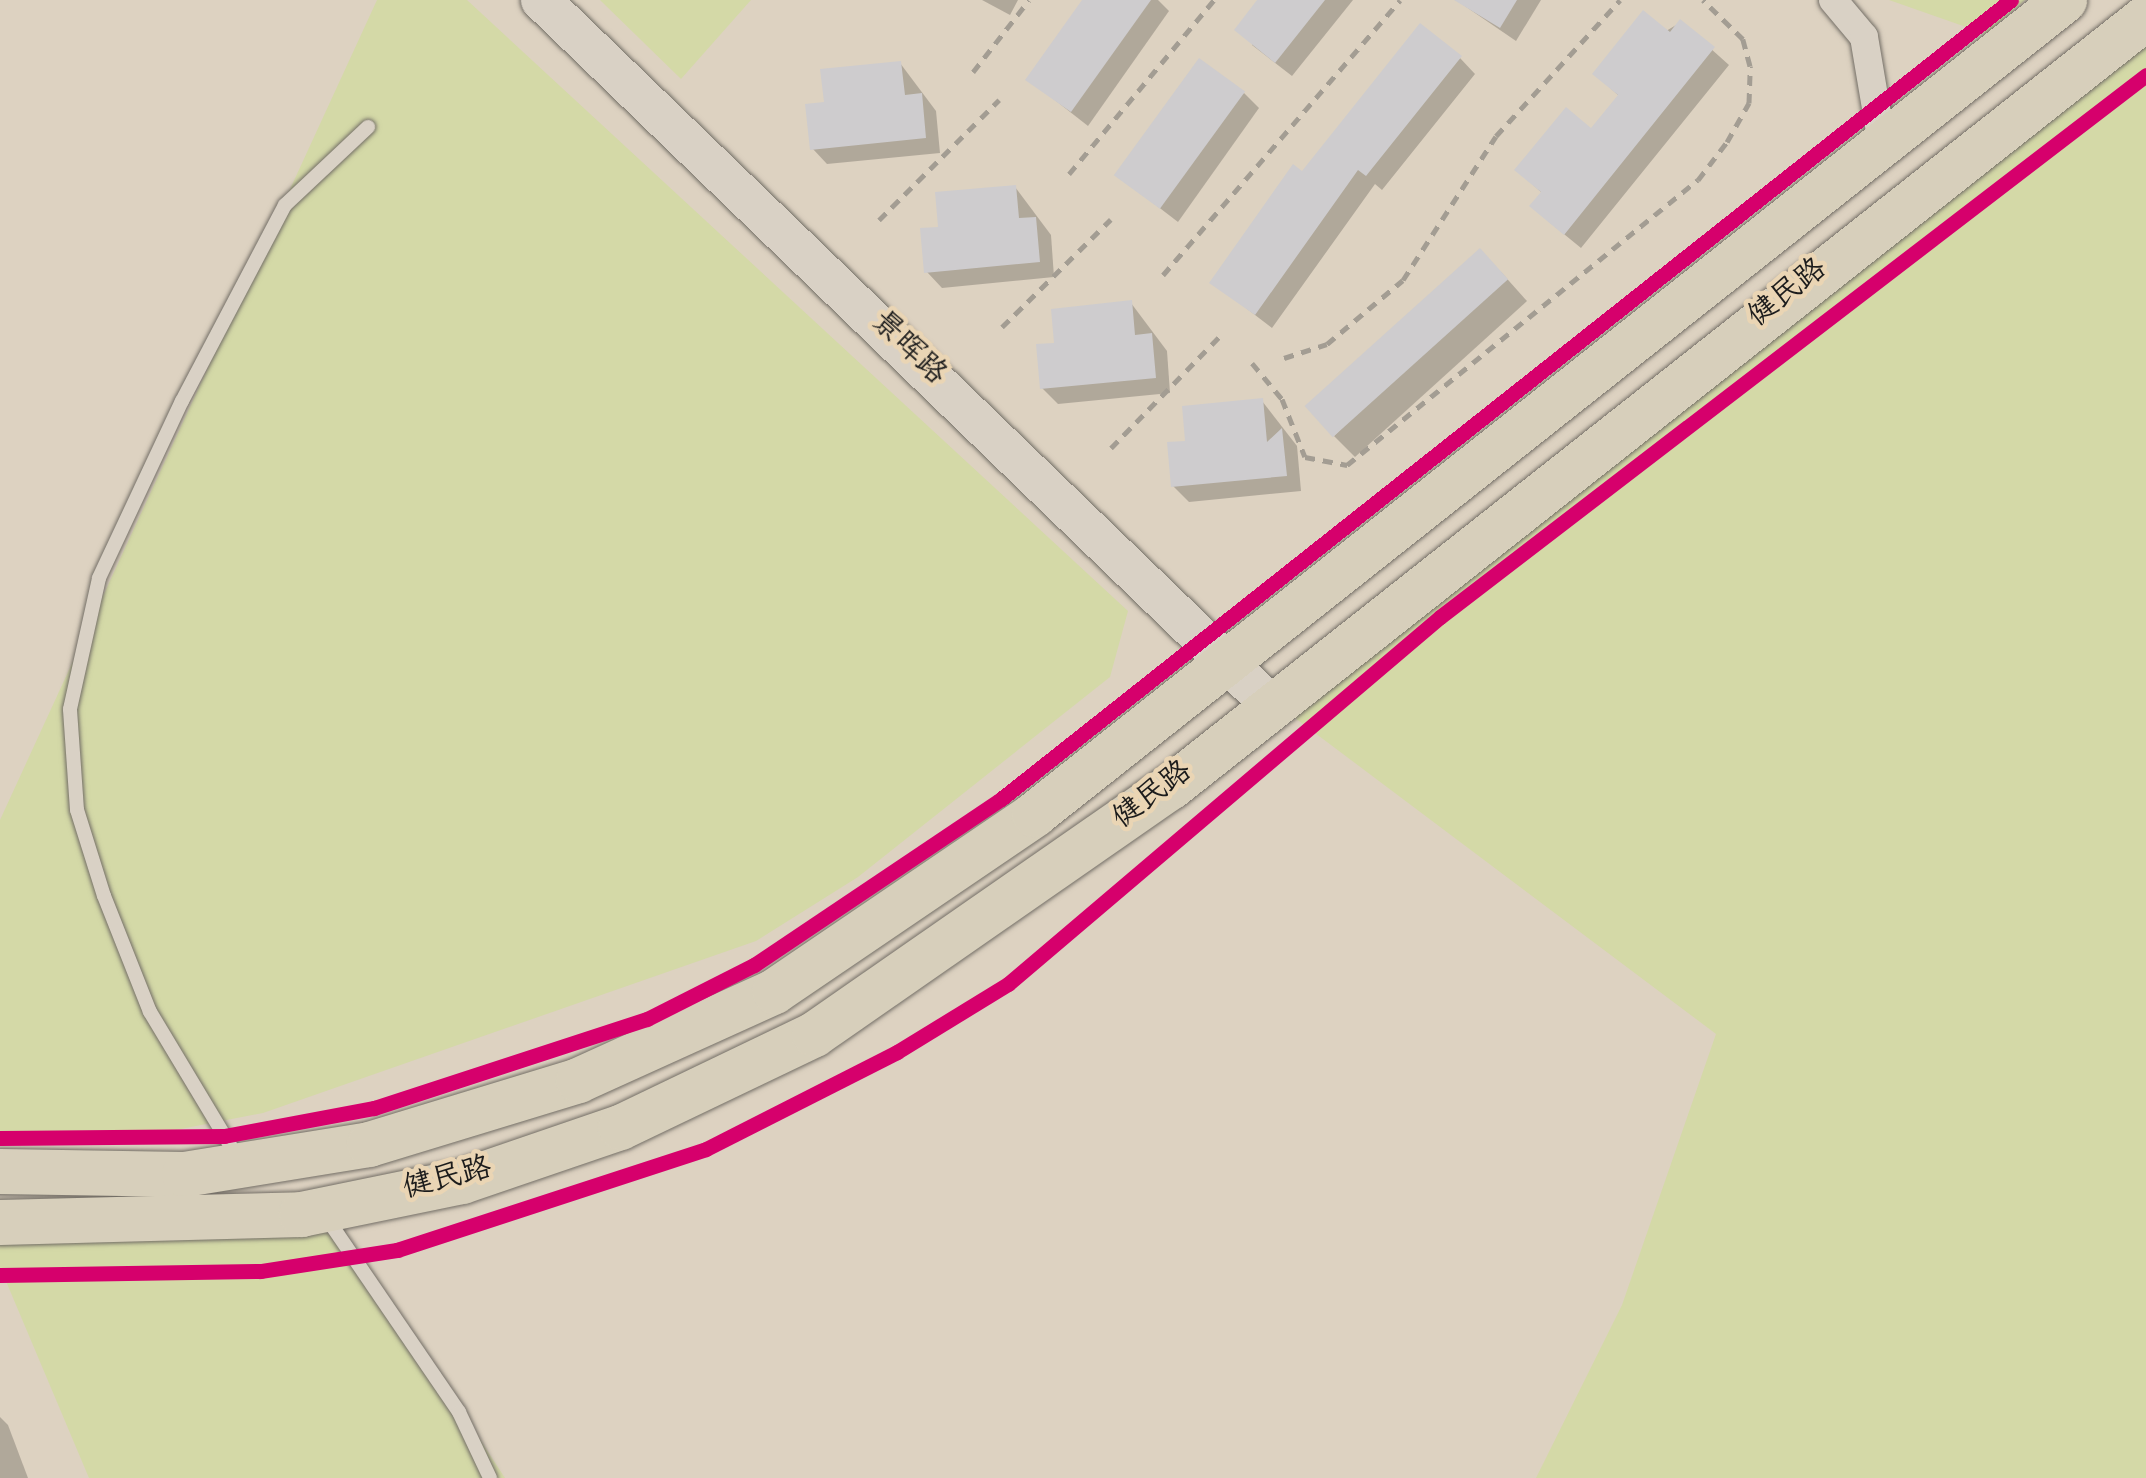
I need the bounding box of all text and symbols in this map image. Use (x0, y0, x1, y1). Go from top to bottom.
street label: 健民路 (1742, 253, 1836, 337)
street label: 景晖路 (862, 306, 952, 394)
street label: 健民路 (1107, 756, 1201, 838)
street label: 健民路 (400, 1153, 496, 1209)

